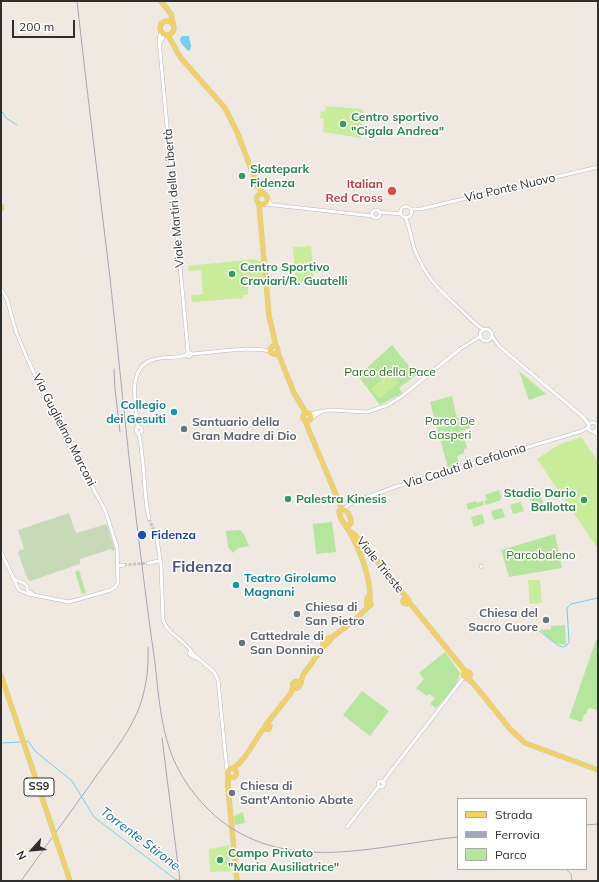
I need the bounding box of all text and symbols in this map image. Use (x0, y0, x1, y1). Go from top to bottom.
scale bar (14, 12, 77, 38)
text: 200 m (19, 19, 54, 34)
place label: Centro sportivo "Cigala Andrea" (351, 110, 444, 138)
marker: Centro sportivo "Cigala Andrea" (338, 119, 348, 129)
street label: Viale Martiri della Libertà (161, 128, 187, 268)
place label: Skatepark Fidenza (250, 162, 309, 190)
marker: Skatepark Fidenza (237, 171, 247, 181)
street label: Via Ponte Nuovo (463, 171, 557, 205)
place label: Italian Red Cross (325, 177, 383, 205)
marker: Italian Red Cross (386, 185, 398, 197)
place label: Centro Sportivo Craviari/R. Guatelli (240, 260, 348, 288)
marker: Centro Sportivo Craviari/R. Guatelli (227, 269, 237, 279)
park label: Parco della Pace (344, 365, 436, 379)
street label: Via Guglielmo Marconi (29, 371, 99, 489)
place label: Collegio dei Gesuiti (106, 398, 166, 426)
marker: Collegio dei Gesuiti (169, 407, 179, 417)
park label: Parco De Gasperi (425, 414, 475, 442)
place label: Santuario della Gran Madre di Dio (192, 415, 297, 443)
marker: Santuario della Gran Madre di Dio (179, 424, 189, 434)
street label: Via Caduti di Cefalonia (402, 441, 528, 491)
place label: Stadio Dario Ballotta (504, 486, 576, 514)
place label: Palestra Kinesis (296, 492, 387, 506)
marker: Palestra Kinesis (283, 494, 293, 504)
marker: Stadio Dario Ballotta (579, 495, 589, 505)
place label: Fidenza (151, 528, 196, 542)
marker: Fidenza (136, 529, 148, 541)
street label: Viale Trieste (353, 534, 407, 596)
park label: Parcobaleno (506, 548, 576, 562)
district label: Fidenza (172, 557, 232, 577)
place label: Teatro Girolamo Magnani (244, 571, 336, 599)
marker: Teatro Girolamo Magnani (231, 580, 241, 590)
place label: Chiesa di San Pietro (305, 600, 365, 628)
place label: Chiesa del Sacro Cuore (468, 606, 538, 634)
marker: Chiesa di San Pietro (292, 609, 302, 619)
marker: Chiesa del Sacro Cuore (541, 615, 551, 625)
place label: Cattedrale di San Donnino (250, 629, 324, 657)
marker: Cattedrale di San Donnino (237, 638, 247, 648)
road number: SS9 (24, 778, 54, 796)
place label: Chiesa di Sant'Antonio Abate (240, 779, 353, 807)
marker: Chiesa di Sant'Antonio Abate (227, 788, 237, 798)
legend (457, 798, 587, 870)
water label: Torrente Stirone (97, 804, 183, 874)
text: Strada (495, 807, 533, 822)
text: Ferrovia (495, 827, 540, 842)
north arrow (12, 830, 52, 870)
place label: Campo Privato "Maria Ausiliatrice" (228, 846, 339, 874)
text: Parco (495, 847, 527, 862)
text: N (13, 849, 29, 862)
marker: Campo Privato "Maria Ausiliatrice" (215, 855, 225, 865)

